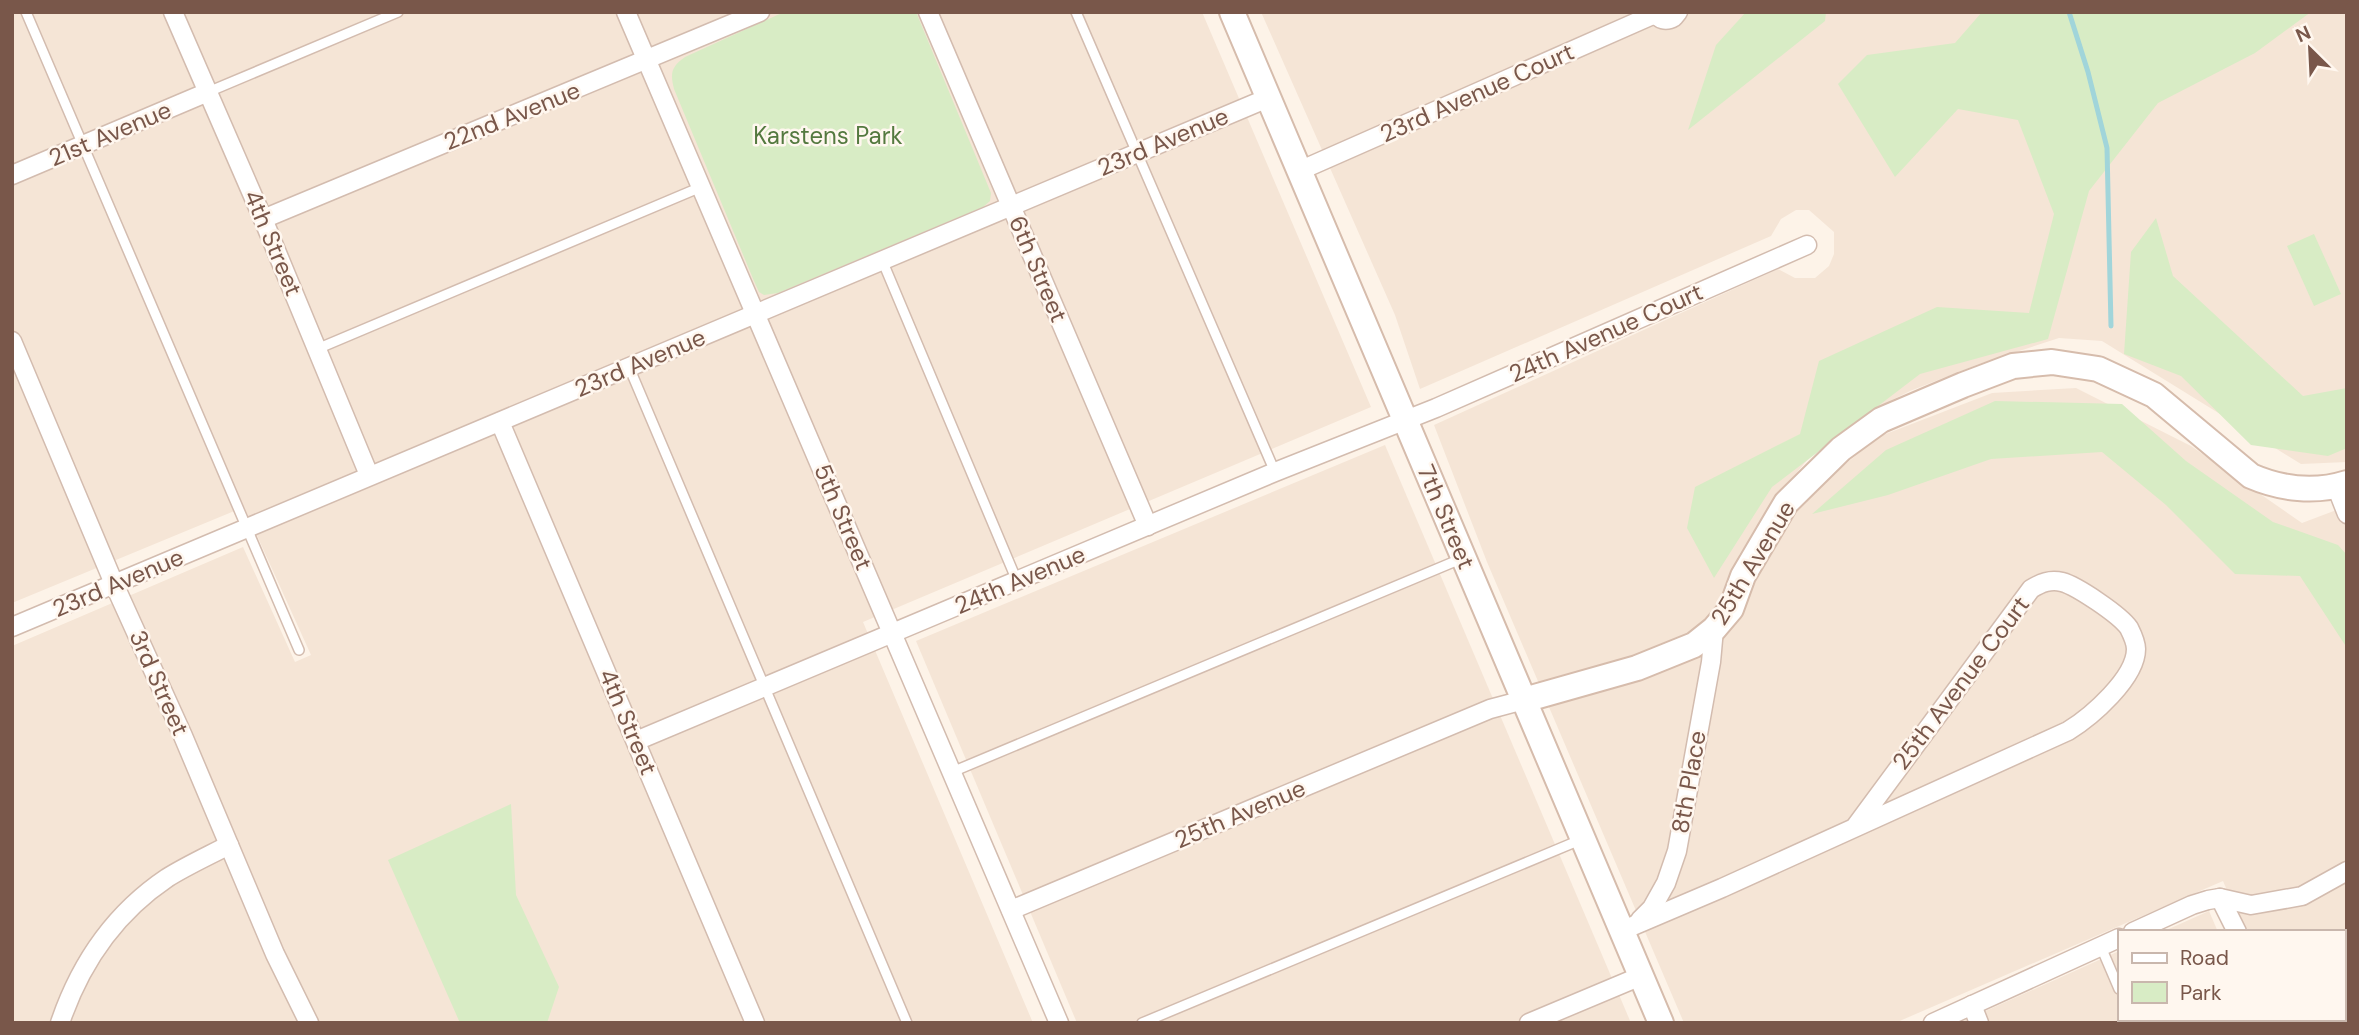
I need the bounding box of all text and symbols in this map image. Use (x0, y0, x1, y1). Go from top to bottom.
north arrow (2275, 14, 2345, 84)
text: N (2292, 20, 2315, 48)
street label: 23rd Avenue Court (1375, 36, 1579, 149)
street label: 22nd Avenue (439, 74, 585, 157)
street label: 21st Avenue (44, 94, 176, 173)
street label: 23rd Avenue (1093, 100, 1233, 183)
park label: Karstens Park (753, 120, 903, 151)
street label: 4th Street (237, 185, 310, 300)
street label: 6th Street (1002, 211, 1075, 327)
street label: 24th Avenue Court (1504, 276, 1708, 389)
street label: 23rd Avenue (570, 321, 710, 404)
street label: 5th Street (807, 459, 880, 575)
street label: 7th Street (1411, 460, 1482, 574)
street label: 25th Avenue (1703, 495, 1802, 631)
street label: 24th Avenue (950, 538, 1090, 621)
street label: 23rd Avenue (48, 541, 188, 624)
street label: 25th Avenue Court (1885, 590, 2036, 776)
street label: 3rd Street (123, 625, 196, 740)
street label: 4th Street (592, 664, 665, 779)
street label: 8th Place (1664, 728, 1713, 836)
street label: 25th Avenue (1169, 772, 1310, 855)
legend (2118, 930, 2345, 1021)
text: Road (2180, 944, 2229, 972)
text: Park (2180, 979, 2222, 1007)

